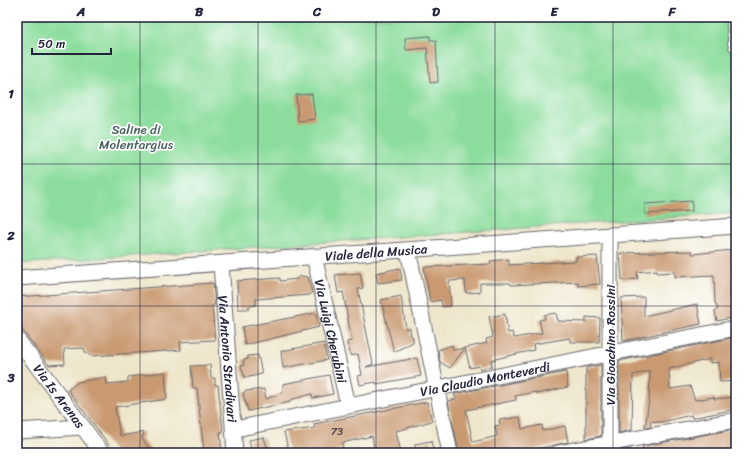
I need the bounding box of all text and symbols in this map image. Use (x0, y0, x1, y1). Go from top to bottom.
text: A (76, 0, 85, 23)
text: B (195, 0, 204, 23)
text: C (312, 0, 322, 23)
text: D (432, 0, 440, 23)
text: E (550, 0, 559, 23)
text: F (667, 0, 676, 23)
scale bar (32, 30, 111, 56)
text: 50 m (38, 33, 65, 55)
text: 1 (8, 82, 14, 105)
park label: Saline di Molentargius (99, 118, 174, 156)
text: 2 (6, 224, 15, 247)
street label: Viale della Musica (324, 237, 428, 267)
street label: Via Luigi Cherubini (308, 277, 354, 386)
street label: Via Gioachino Rossini (599, 284, 622, 405)
street label: Via Antonio Stradivari (212, 294, 244, 423)
street label: Via Claudio Monteverdi (418, 354, 552, 403)
street label: Via Is Arenas (28, 359, 92, 434)
text: 3 (6, 366, 15, 389)
house number: 73 (331, 422, 343, 441)

